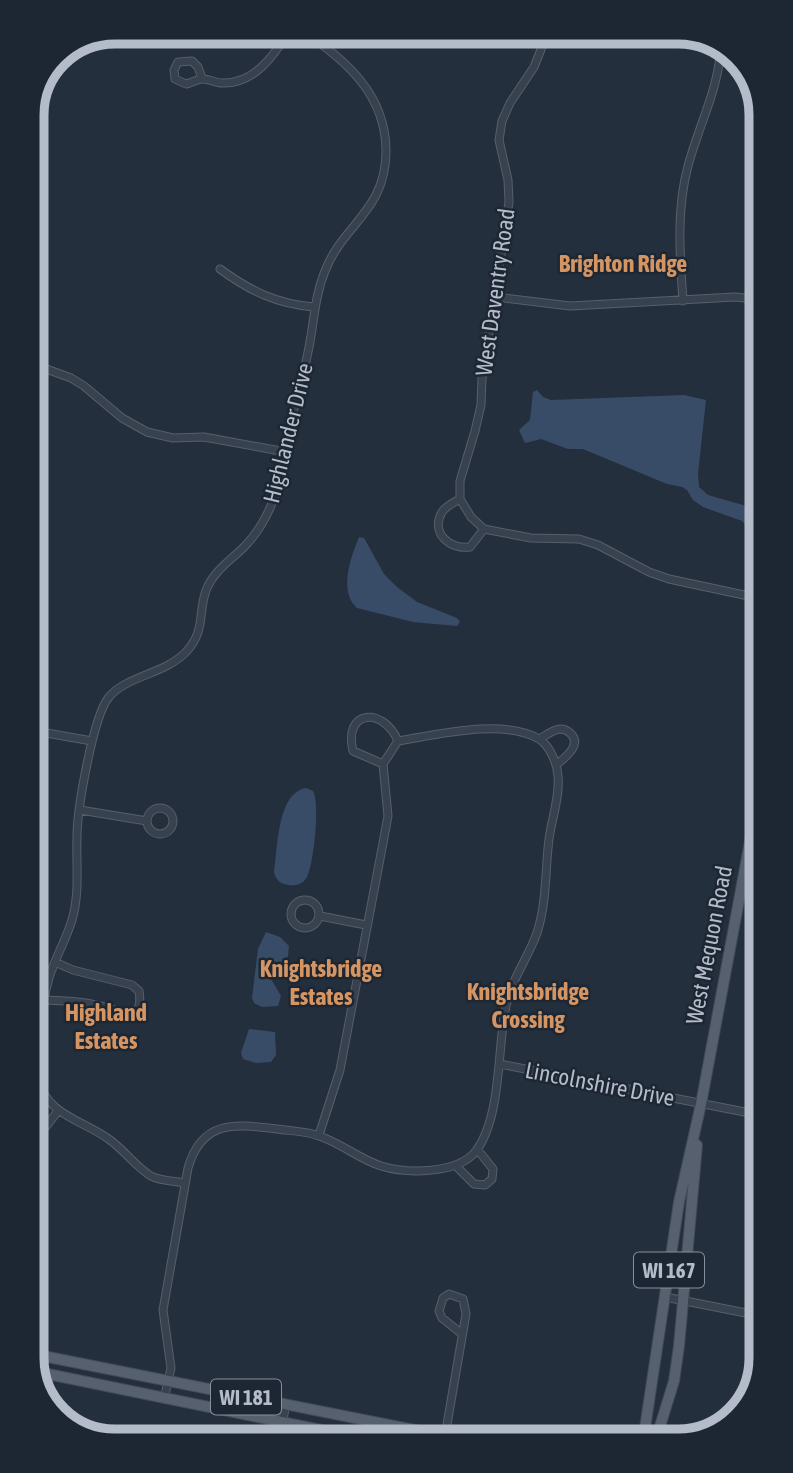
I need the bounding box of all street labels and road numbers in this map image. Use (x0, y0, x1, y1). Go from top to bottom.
street label: West Daventry Road (470, 207, 520, 377)
street label: Highlander Drive (258, 360, 318, 506)
street label: West Mequon Road (681, 863, 737, 1027)
street label: Lincolnshire Drive (523, 1057, 677, 1111)
road number: WI 167 (634, 1252, 704, 1288)
road number: WI 181 (211, 1380, 281, 1414)

